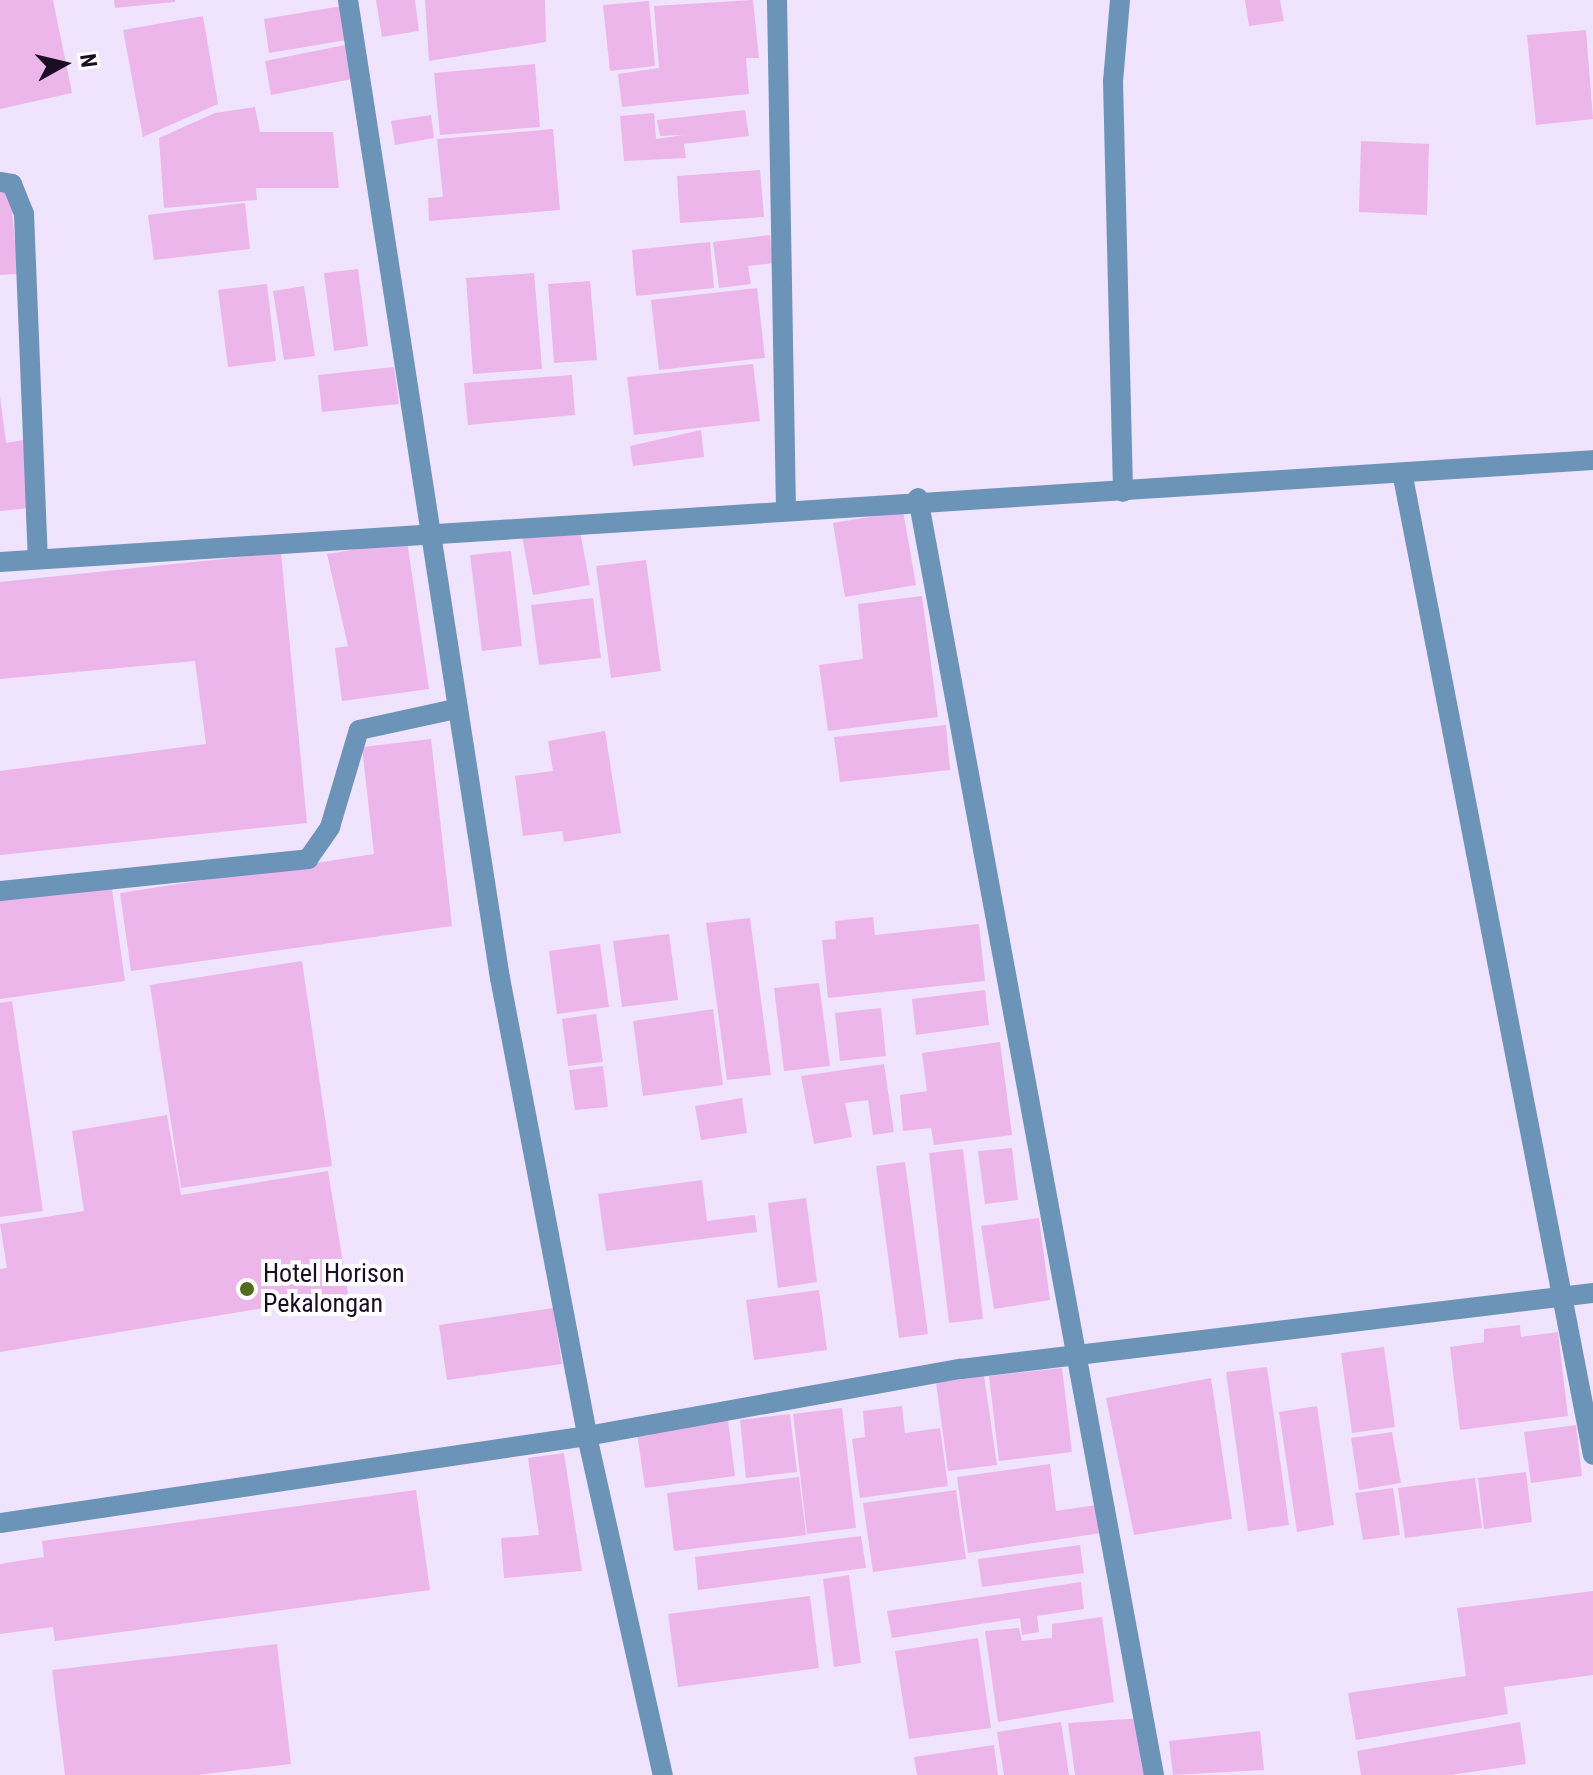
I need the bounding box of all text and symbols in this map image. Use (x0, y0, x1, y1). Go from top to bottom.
north arrow (24, 24, 104, 104)
text: N (75, 52, 102, 69)
place label: Hotel Horison Pekalongan (263, 1258, 405, 1320)
marker: Hotel Horison Pekalongan (238, 1280, 256, 1298)

